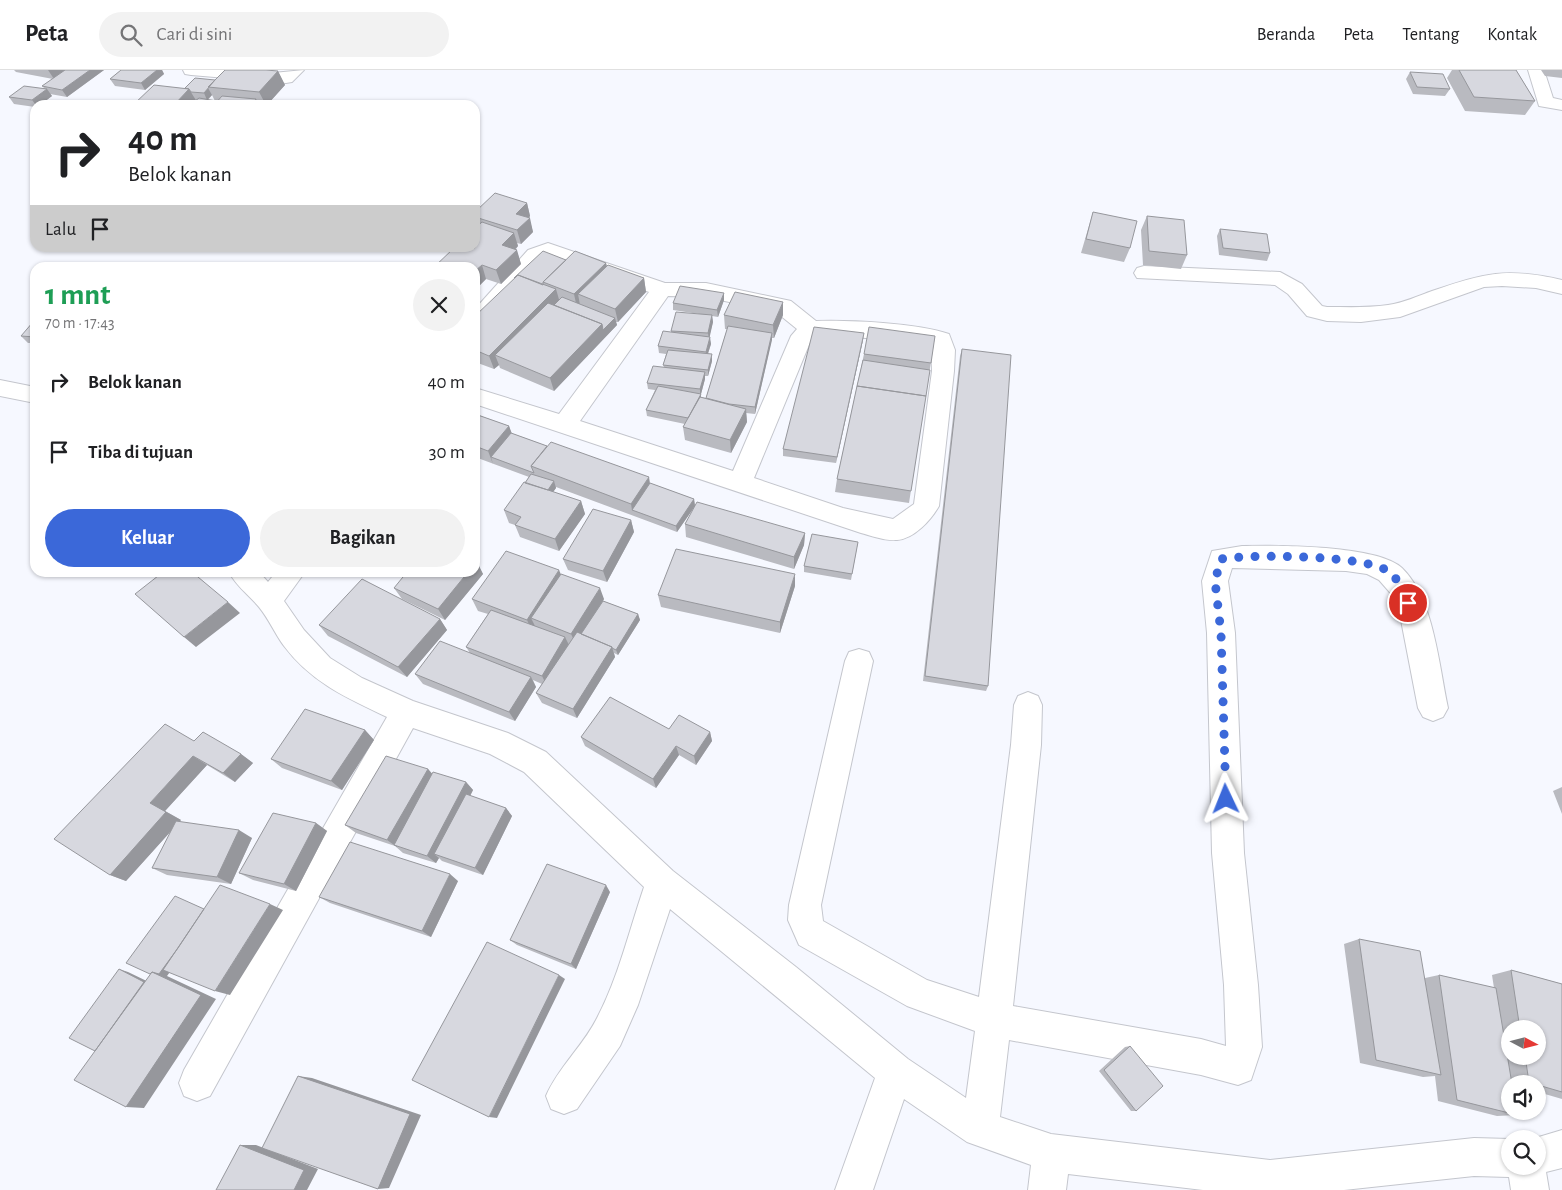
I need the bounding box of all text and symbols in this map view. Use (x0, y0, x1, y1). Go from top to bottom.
search box (99, 12, 449, 57)
icon: search (117, 21, 145, 49)
text: Peta (25, 22, 69, 46)
text: Cari di sini (157, 25, 232, 44)
text: Beranda (1257, 26, 1315, 44)
text: Peta (1343, 26, 1374, 44)
text: Tentang (1402, 26, 1459, 44)
text: Kontak (1487, 26, 1537, 44)
icon: right (45, 120, 110, 185)
text: 40 m (128, 122, 197, 157)
text: Belok kanan (128, 163, 232, 185)
icon: arrive (86, 215, 114, 243)
text: Lalu (45, 220, 76, 239)
button: close (413, 279, 465, 331)
text: 1 mnt (45, 280, 110, 310)
text: 70 m · 17:43 (45, 315, 115, 331)
icon: right (45, 368, 73, 396)
text: Belok kanan (88, 373, 182, 392)
text: 40 m (427, 373, 465, 392)
icon: arrive (45, 438, 73, 466)
text: Tiba di tujuan (88, 443, 193, 462)
text: 30 m (429, 443, 465, 462)
button: Keluar (45, 509, 250, 567)
button: Bagikan (260, 509, 465, 567)
pin (1387, 582, 1429, 624)
icon: arrive (1394, 589, 1422, 617)
position arrow (1199, 772, 1251, 824)
north arrow (1501, 1020, 1546, 1065)
map controls (1501, 1020, 1546, 1175)
button: sound (1501, 1075, 1546, 1120)
button: search (1501, 1130, 1546, 1175)

